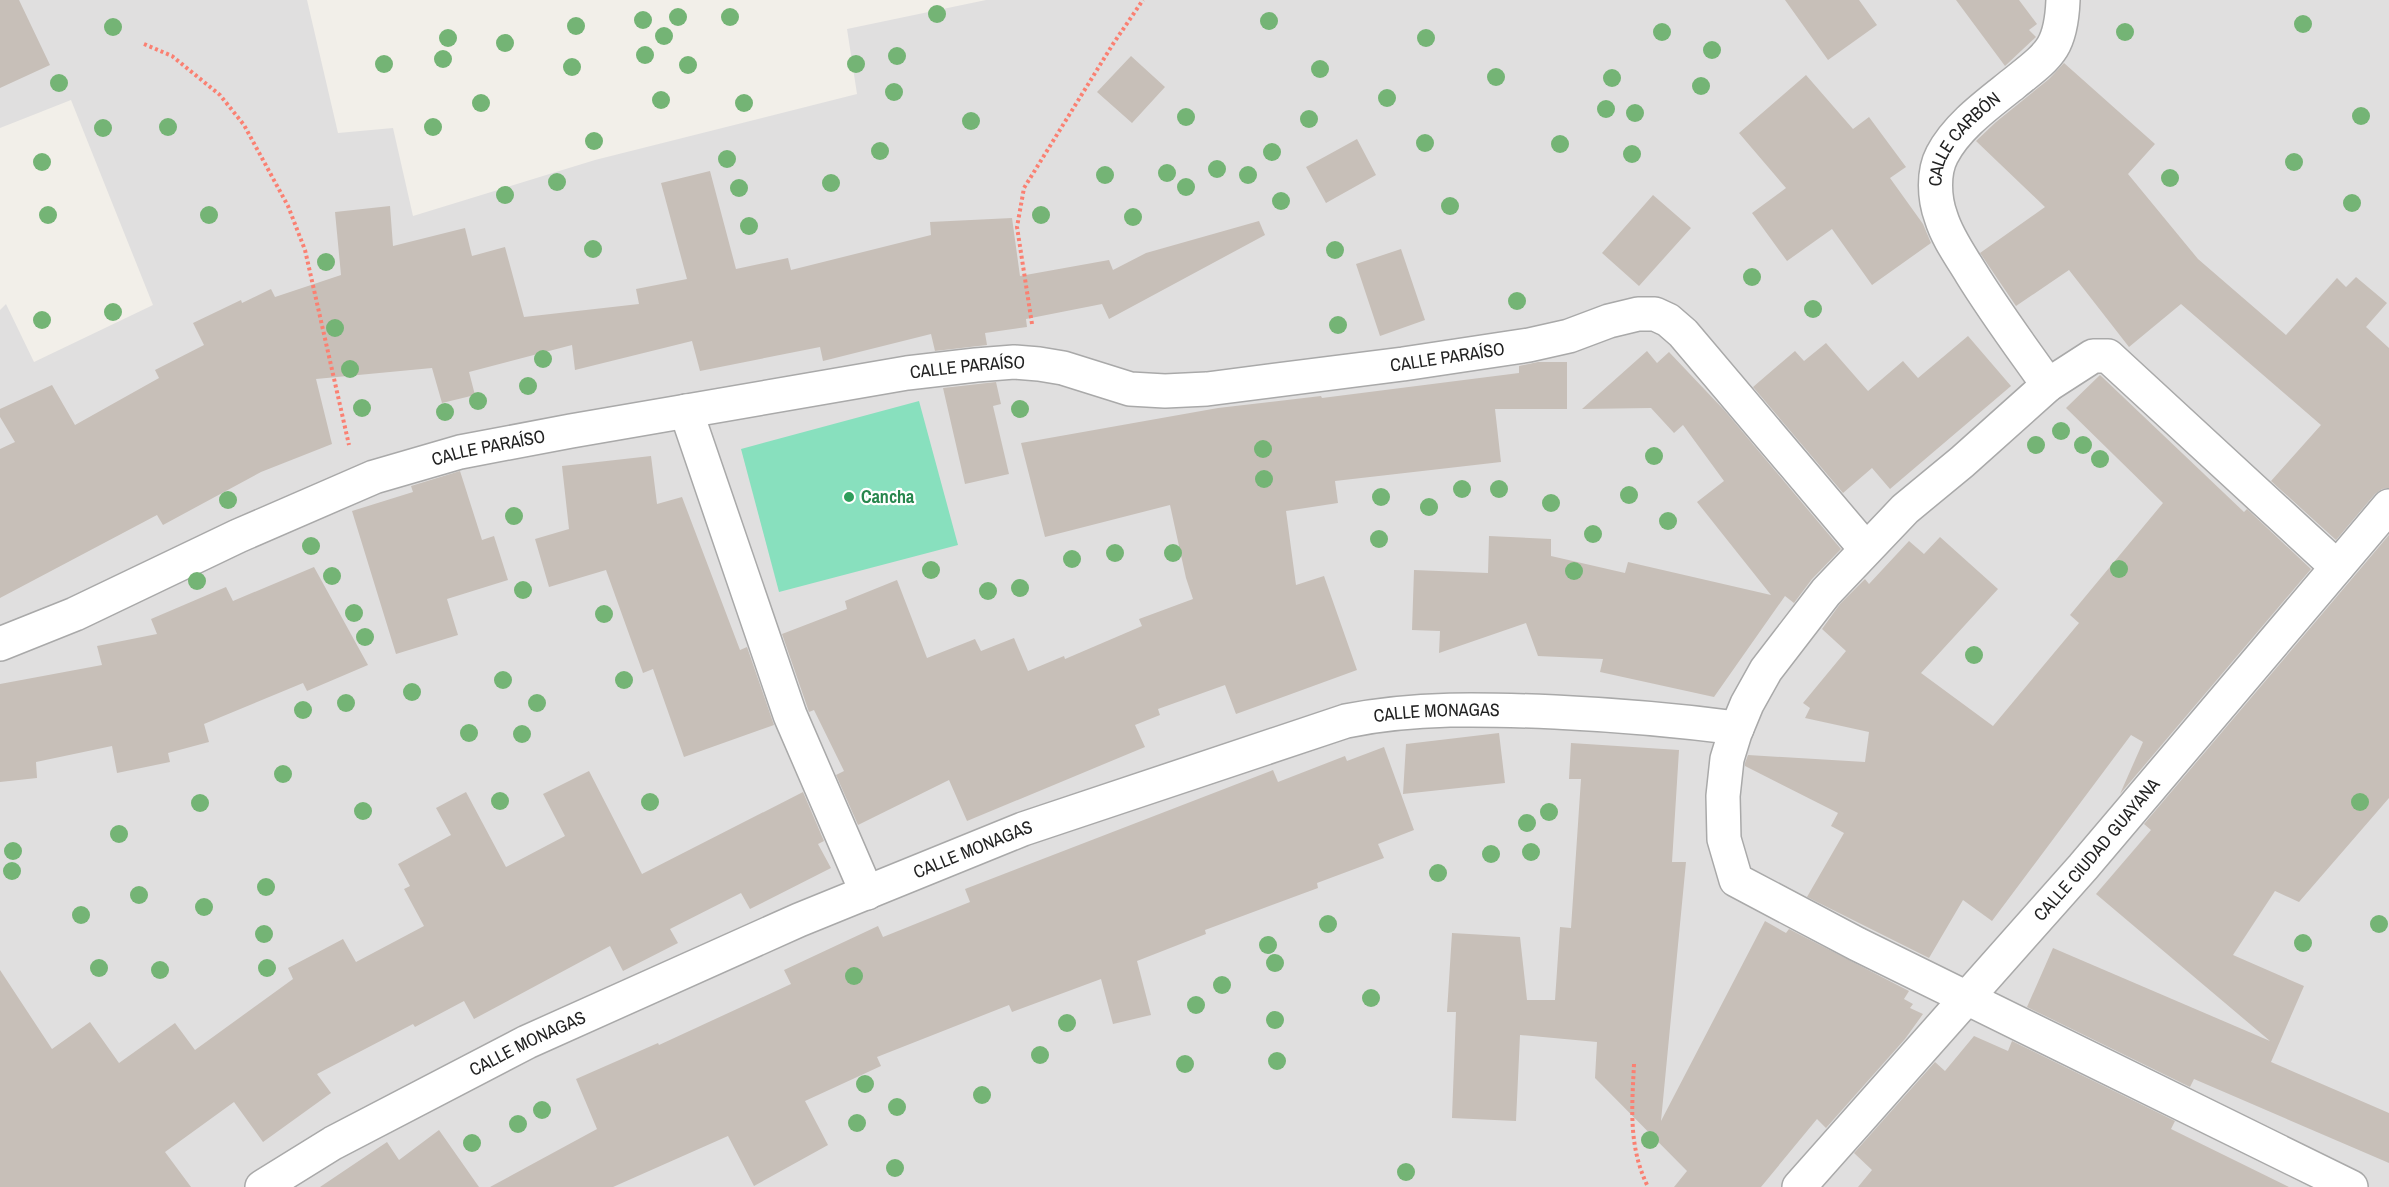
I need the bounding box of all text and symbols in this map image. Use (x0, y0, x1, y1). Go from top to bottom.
street label: CALLE CARBÓN (1922, 86, 2005, 187)
street label: CALLE PARAÍSO (1389, 336, 1506, 378)
street label: CALLE PARAÍSO (908, 349, 1026, 385)
street label: CALLE PARAÍSO (428, 423, 547, 472)
place label: Cancha (861, 484, 915, 509)
marker: Cancha (842, 490, 856, 504)
street label: CALLE MONAGAS (1372, 697, 1500, 728)
street label: CALLE CIUDAD GUAYANA (2028, 772, 2165, 926)
street label: CALLE MONAGAS (909, 814, 1036, 884)
street label: CALLE MONAGAS (465, 1004, 589, 1082)

